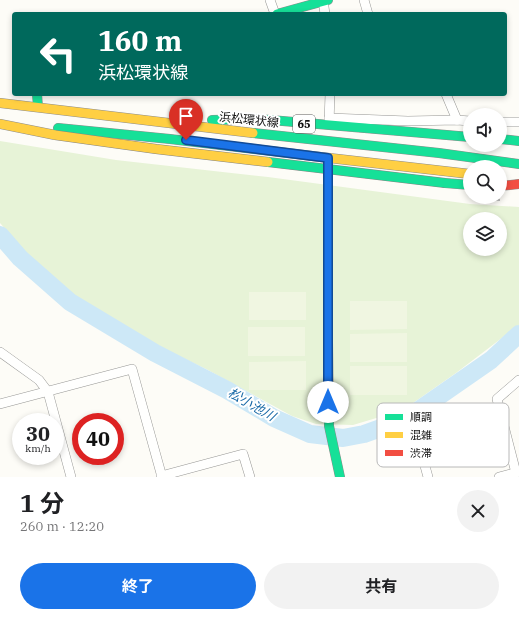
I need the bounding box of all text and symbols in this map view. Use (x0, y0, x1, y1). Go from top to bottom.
text: 160 m (98, 22, 182, 59)
icon: left (32, 28, 84, 80)
text: 浜松環状線 (98, 61, 188, 84)
pin (169, 99, 203, 140)
icon: arrive (175, 105, 197, 127)
map controls (463, 108, 507, 256)
button: sound (463, 108, 507, 152)
street label: 浜松環状線 (218, 109, 280, 130)
road number: 65 (293, 115, 315, 133)
button: search (463, 160, 507, 204)
button: layers (463, 212, 507, 256)
position arrow (307, 381, 349, 423)
water label: 松小池川 (225, 384, 280, 426)
legend (377, 403, 509, 467)
text: 順調 (410, 410, 432, 424)
speed limit sign: 40 (72, 413, 124, 465)
text: 30 (26, 420, 50, 447)
text: 混雑 (410, 428, 432, 442)
text: km/h (25, 442, 51, 455)
text: 渋滞 (410, 446, 432, 460)
text: 1 分 (20, 487, 64, 519)
button: close (457, 490, 499, 532)
text: 260 m · 12:20 (20, 518, 104, 535)
button: 終了 (20, 563, 256, 609)
button: 共有 (264, 563, 499, 609)

